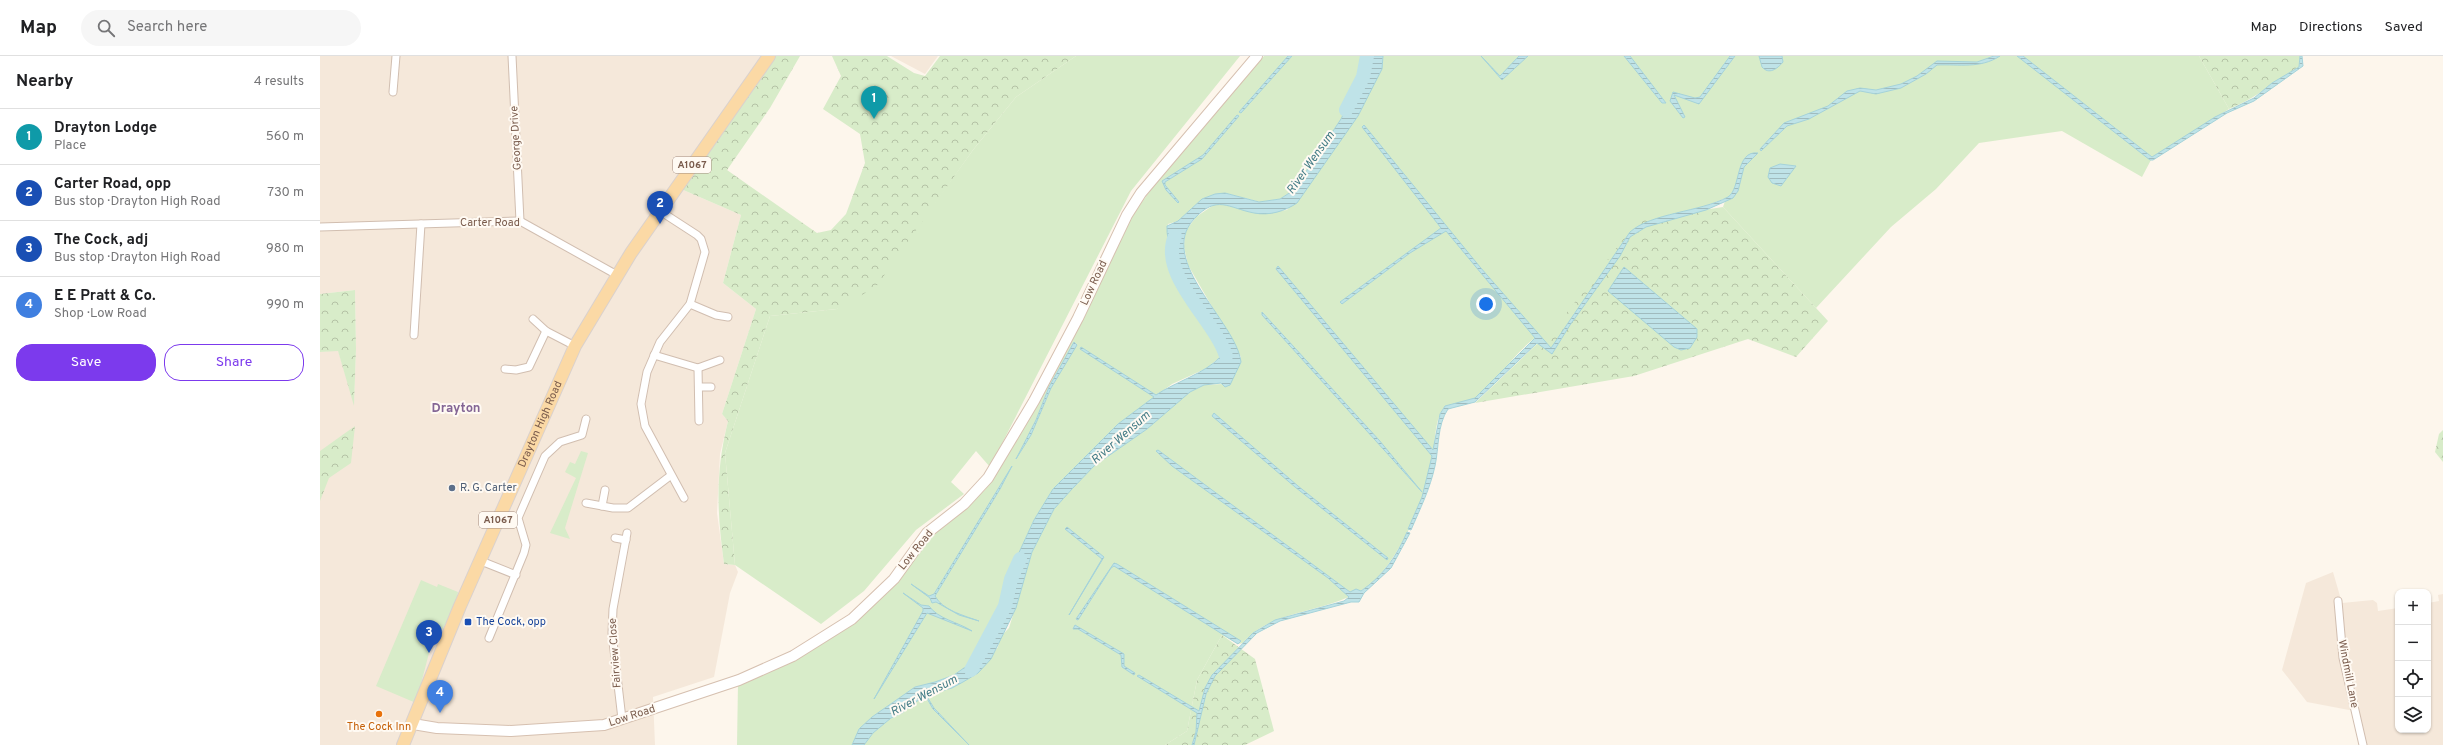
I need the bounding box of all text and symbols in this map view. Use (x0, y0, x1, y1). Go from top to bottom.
search box (81, 10, 361, 46)
text: Map (20, 16, 57, 40)
icon: search (95, 17, 117, 39)
text: Search here (127, 18, 207, 37)
text: Map (2251, 19, 2277, 36)
text: Directions (2299, 19, 2363, 36)
text: Saved (2385, 19, 2423, 36)
text: Nearby (16, 71, 73, 93)
text: 4 results (254, 74, 304, 90)
pin: 1 (861, 86, 887, 119)
street label: George Drive (507, 105, 525, 171)
text: Drayton Lodge (54, 119, 157, 138)
water label: River Wensum (1283, 128, 1339, 198)
text: 1 (26, 129, 32, 145)
text: 560 m (266, 129, 304, 145)
text: Place (54, 138, 86, 154)
road number: A1067 (673, 157, 711, 173)
text: Carter Road, opp (54, 175, 171, 194)
text: 2 (25, 185, 33, 201)
text: 730 m (267, 185, 304, 201)
pin: 2 (647, 191, 673, 224)
text: Bus stop · Drayton High Road (54, 194, 220, 210)
street label: Carter Road (460, 216, 520, 230)
text: The Cock, adj (54, 231, 148, 250)
text: 3 (25, 241, 33, 257)
text: 980 m (266, 241, 304, 257)
text: Bus stop · Drayton High Road (54, 250, 220, 266)
street label: Low Road (1077, 258, 1111, 308)
text: E E Pratt & Co. (54, 287, 156, 306)
your location (1476, 294, 1496, 314)
text: 4 (25, 297, 33, 313)
text: 990 m (266, 297, 304, 313)
text: Shop · Low Road (54, 306, 147, 322)
button: Save (16, 344, 156, 381)
button: Share (164, 344, 304, 381)
street label: Drayton High Road (515, 379, 566, 470)
district label: Drayton (431, 401, 481, 417)
water label: River Wensum (1088, 408, 1154, 468)
place label: R. G. Carter (460, 481, 517, 495)
marker: R. G. Carter (447, 483, 457, 493)
road number: A1067 (479, 512, 517, 528)
street label: Low Road (895, 527, 937, 573)
map controls (2395, 589, 2431, 733)
button: + (2395, 589, 2431, 625)
place label: The Cock, opp (476, 615, 546, 629)
marker: The Cock, opp (463, 617, 473, 627)
street label: Fairview Close (606, 618, 624, 688)
pin: 3 (416, 620, 442, 653)
button: − (2395, 625, 2431, 661)
street label: Windmill Lane (2335, 639, 2362, 709)
button: locate (2395, 661, 2431, 697)
water label: River Wensum (888, 672, 960, 720)
pin: 4 (427, 680, 453, 713)
button: layers (2395, 697, 2431, 733)
street label: Low Road (607, 702, 657, 730)
marker: The Cock Inn (374, 709, 384, 719)
place label: The Cock Inn (347, 720, 411, 734)

